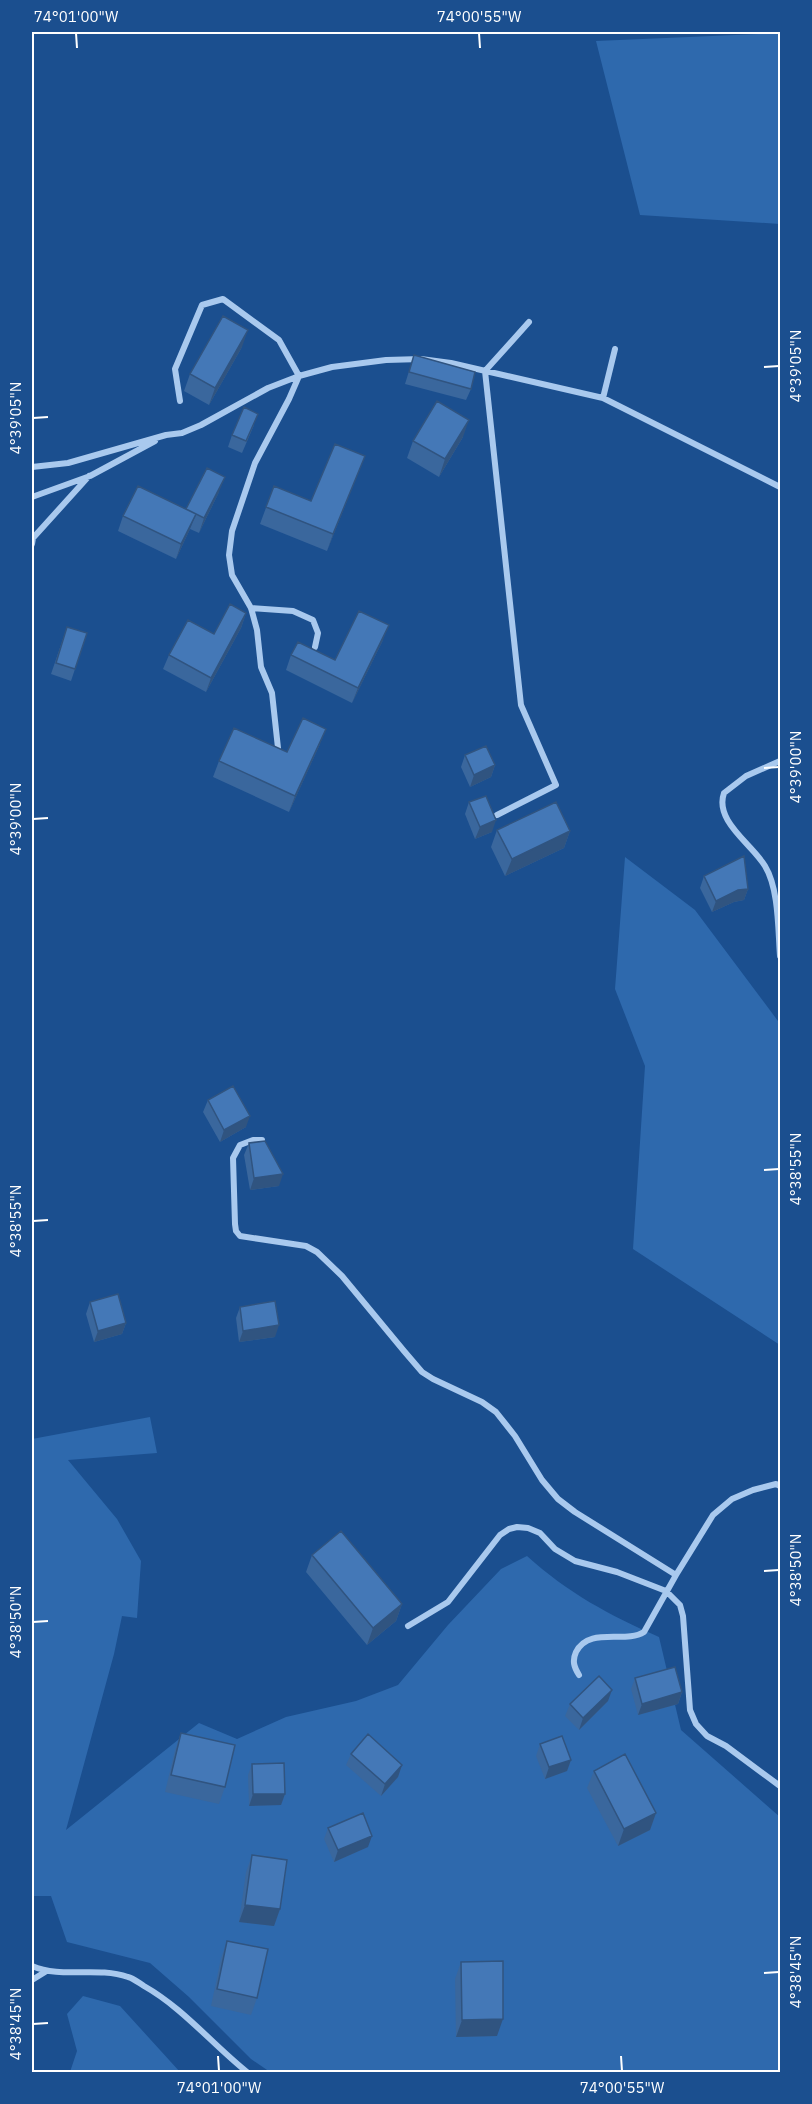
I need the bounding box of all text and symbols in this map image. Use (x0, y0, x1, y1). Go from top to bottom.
text: 74°01'00"W (34, 7, 119, 26)
text: 74°00'55"W (437, 7, 522, 26)
text: 4°39'05"N (786, 330, 805, 402)
text: 4°39'05"N (6, 382, 25, 454)
text: 4°39'00"N (786, 731, 805, 803)
text: 4°39'00"N (6, 783, 25, 855)
text: 4°38'55"N (786, 1133, 805, 1205)
text: 4°38'55"N (6, 1185, 25, 1257)
text: 4°38'50"N (786, 1534, 805, 1606)
text: 4°38'50"N (6, 1586, 25, 1658)
text: 4°38'45"N (786, 1936, 805, 2008)
text: 4°38'45"N (6, 1988, 25, 2060)
text: 74°01'00"W (177, 2078, 262, 2097)
text: 74°00'55"W (580, 2078, 665, 2097)

